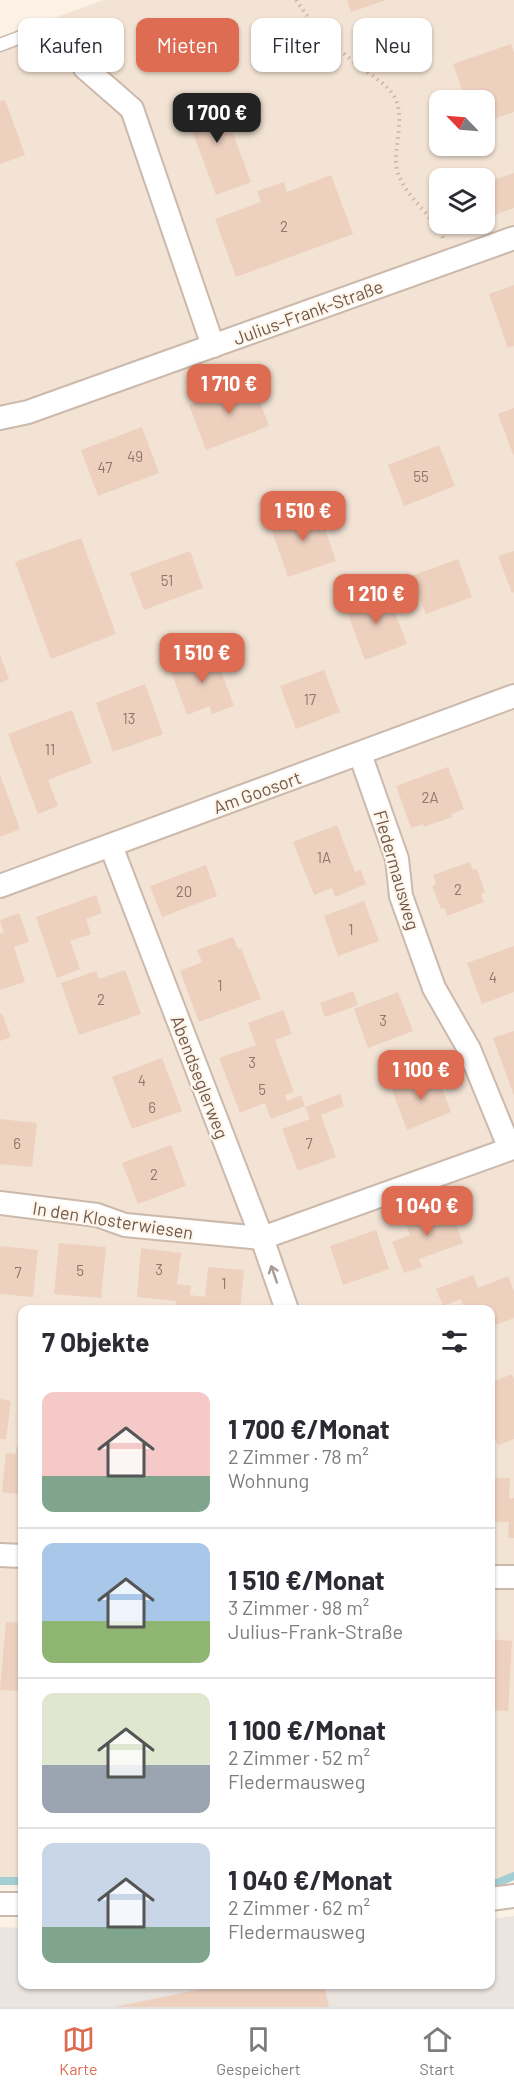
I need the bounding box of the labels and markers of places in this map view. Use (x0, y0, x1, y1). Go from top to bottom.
pin: 1 700 € (162, 93, 272, 144)
pin: 1 710 € (174, 364, 284, 415)
pin: 1 510 € (248, 491, 358, 542)
pin: 1 210 € (321, 574, 431, 625)
pin: 1 510 € (147, 633, 257, 684)
pin: 1 100 € (366, 1050, 476, 1101)
pin: 1 040 € (372, 1186, 482, 1237)

